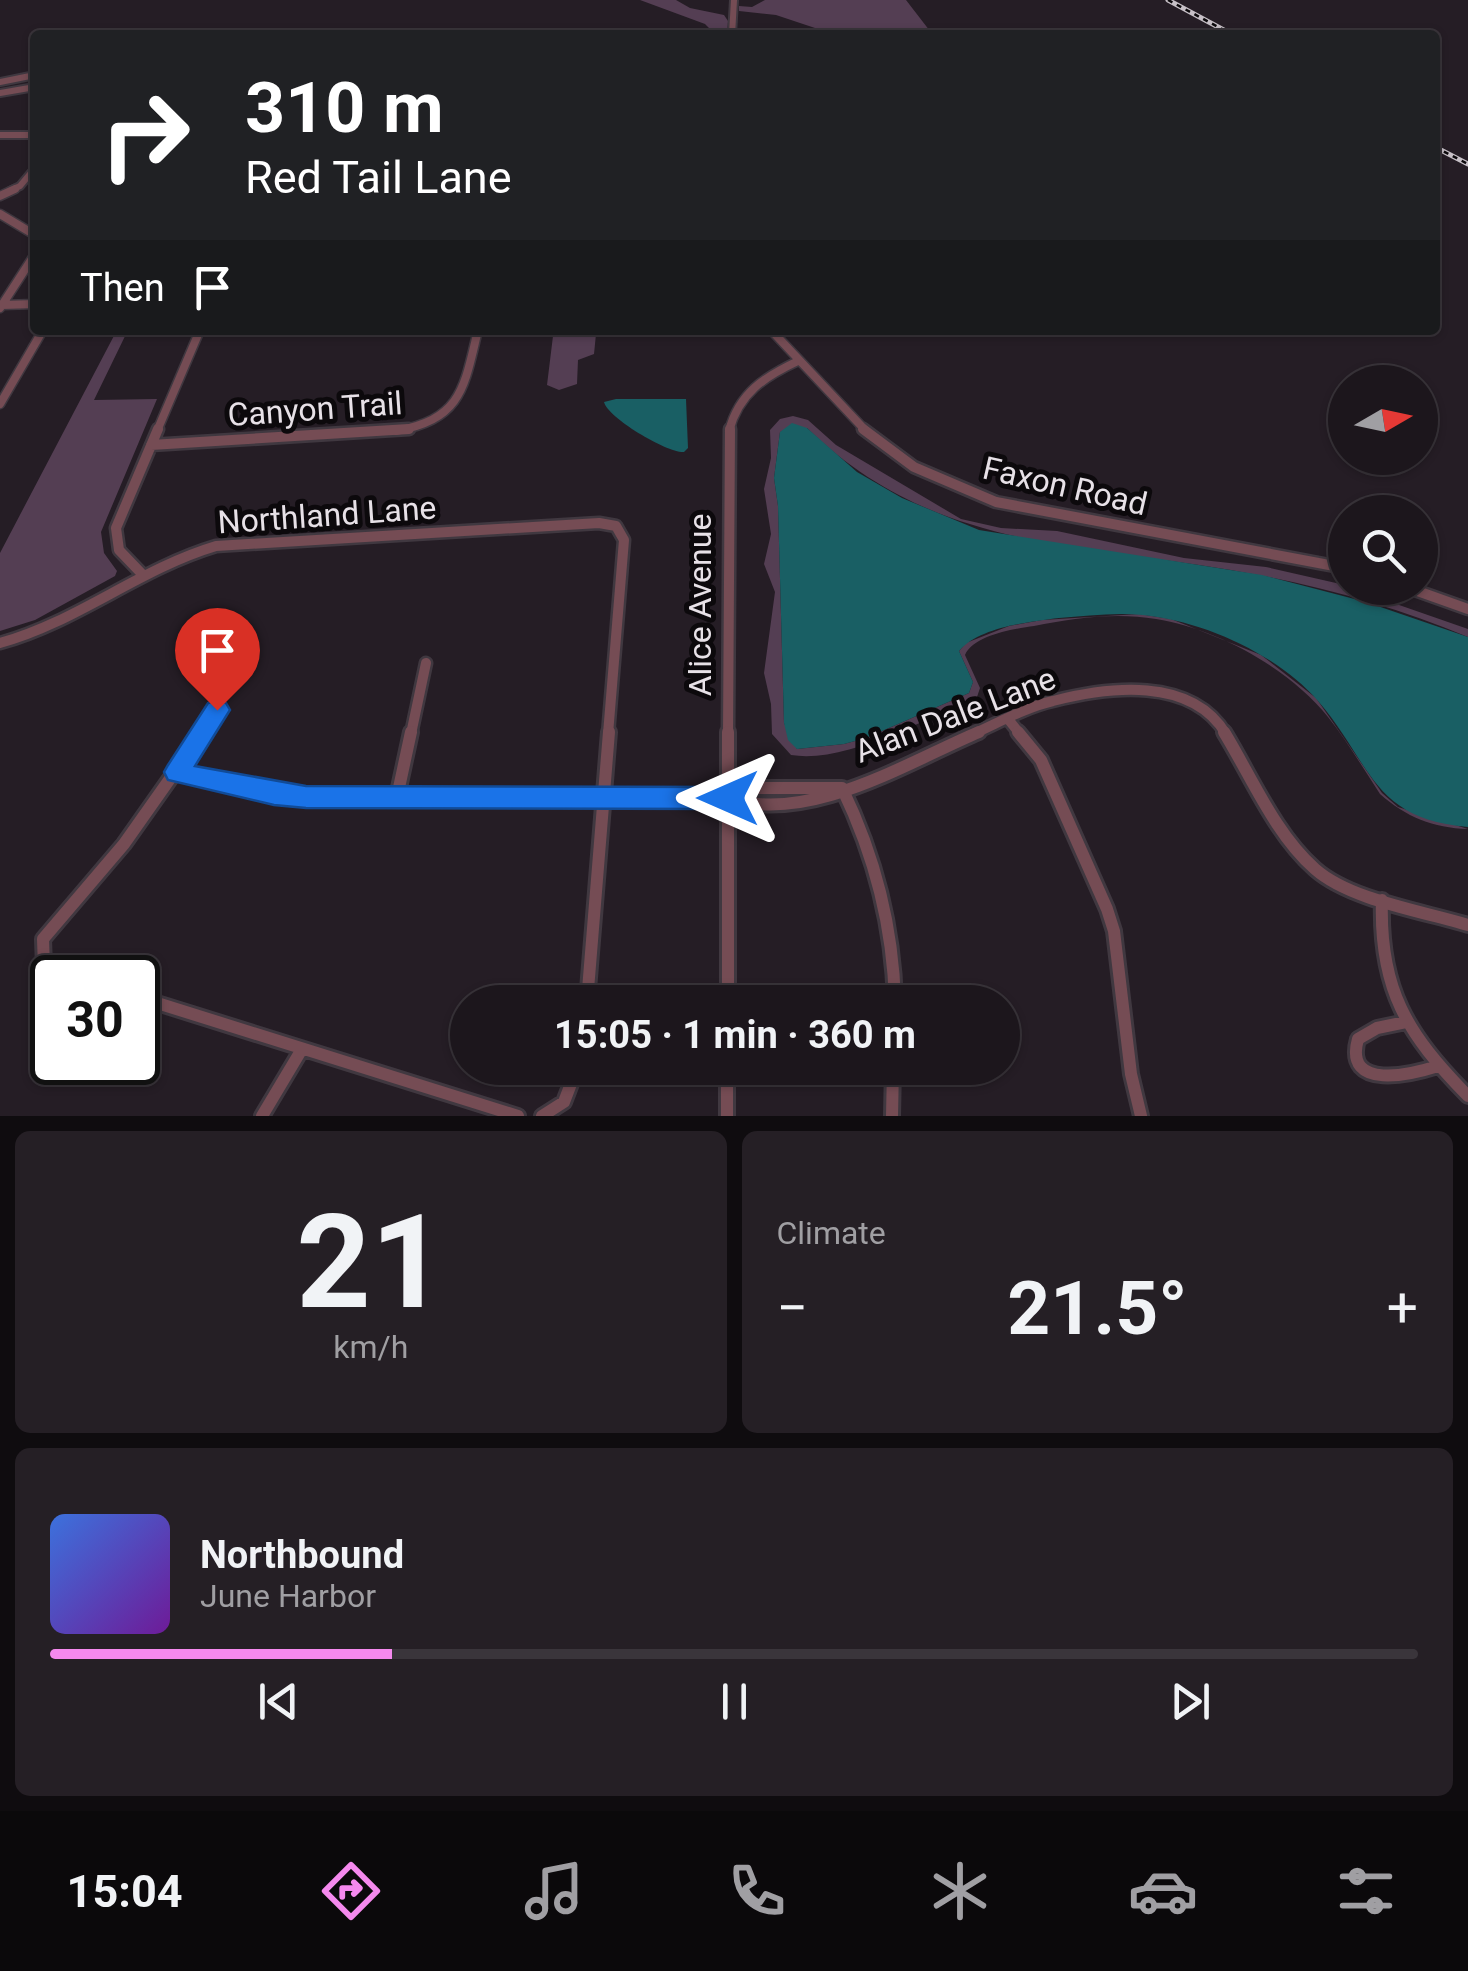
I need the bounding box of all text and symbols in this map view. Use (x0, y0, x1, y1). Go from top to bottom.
text: 310 m (245, 67, 444, 149)
icon: right (80, 70, 210, 200)
text: Red Tail Lane (245, 151, 512, 204)
icon: arrive (185, 260, 240, 315)
text: Then (80, 266, 165, 310)
north arrow (1328, 365, 1438, 475)
map controls (1328, 365, 1438, 605)
street label: Canyon Trail (226, 384, 404, 434)
street label: Faxon Road (979, 449, 1151, 523)
street label: Northland Lane (216, 488, 438, 542)
button: search (1328, 495, 1438, 605)
street label: Alice Avenue (681, 514, 719, 696)
pin (175, 608, 260, 711)
icon: arrive (190, 623, 245, 678)
street label: Alan Dale Lane (849, 659, 1061, 771)
position arrow (676, 746, 780, 850)
speed limit sign: 30 (30, 955, 160, 1085)
text: 15:05 · 1 min · 360 m (554, 1013, 916, 1057)
text: 21 (296, 1186, 445, 1339)
text: Climate (777, 1214, 886, 1252)
text: 21.5° (1007, 1264, 1187, 1352)
text: − (777, 1276, 808, 1340)
text: + (1387, 1276, 1418, 1340)
text: km/h (333, 1328, 408, 1366)
text: Northbound (200, 1533, 404, 1577)
text: June Harbor (200, 1577, 376, 1615)
icon: previous (251, 1674, 306, 1729)
icon: pause (707, 1674, 762, 1729)
icon: next (1163, 1674, 1218, 1729)
icon: directions (316, 1856, 386, 1926)
icon: music (519, 1856, 589, 1926)
icon: phone (722, 1856, 792, 1926)
icon: climate (925, 1856, 995, 1926)
icon: car (1128, 1856, 1198, 1926)
icon: filters (1331, 1856, 1401, 1926)
text: 15:04 (67, 1865, 183, 1918)

